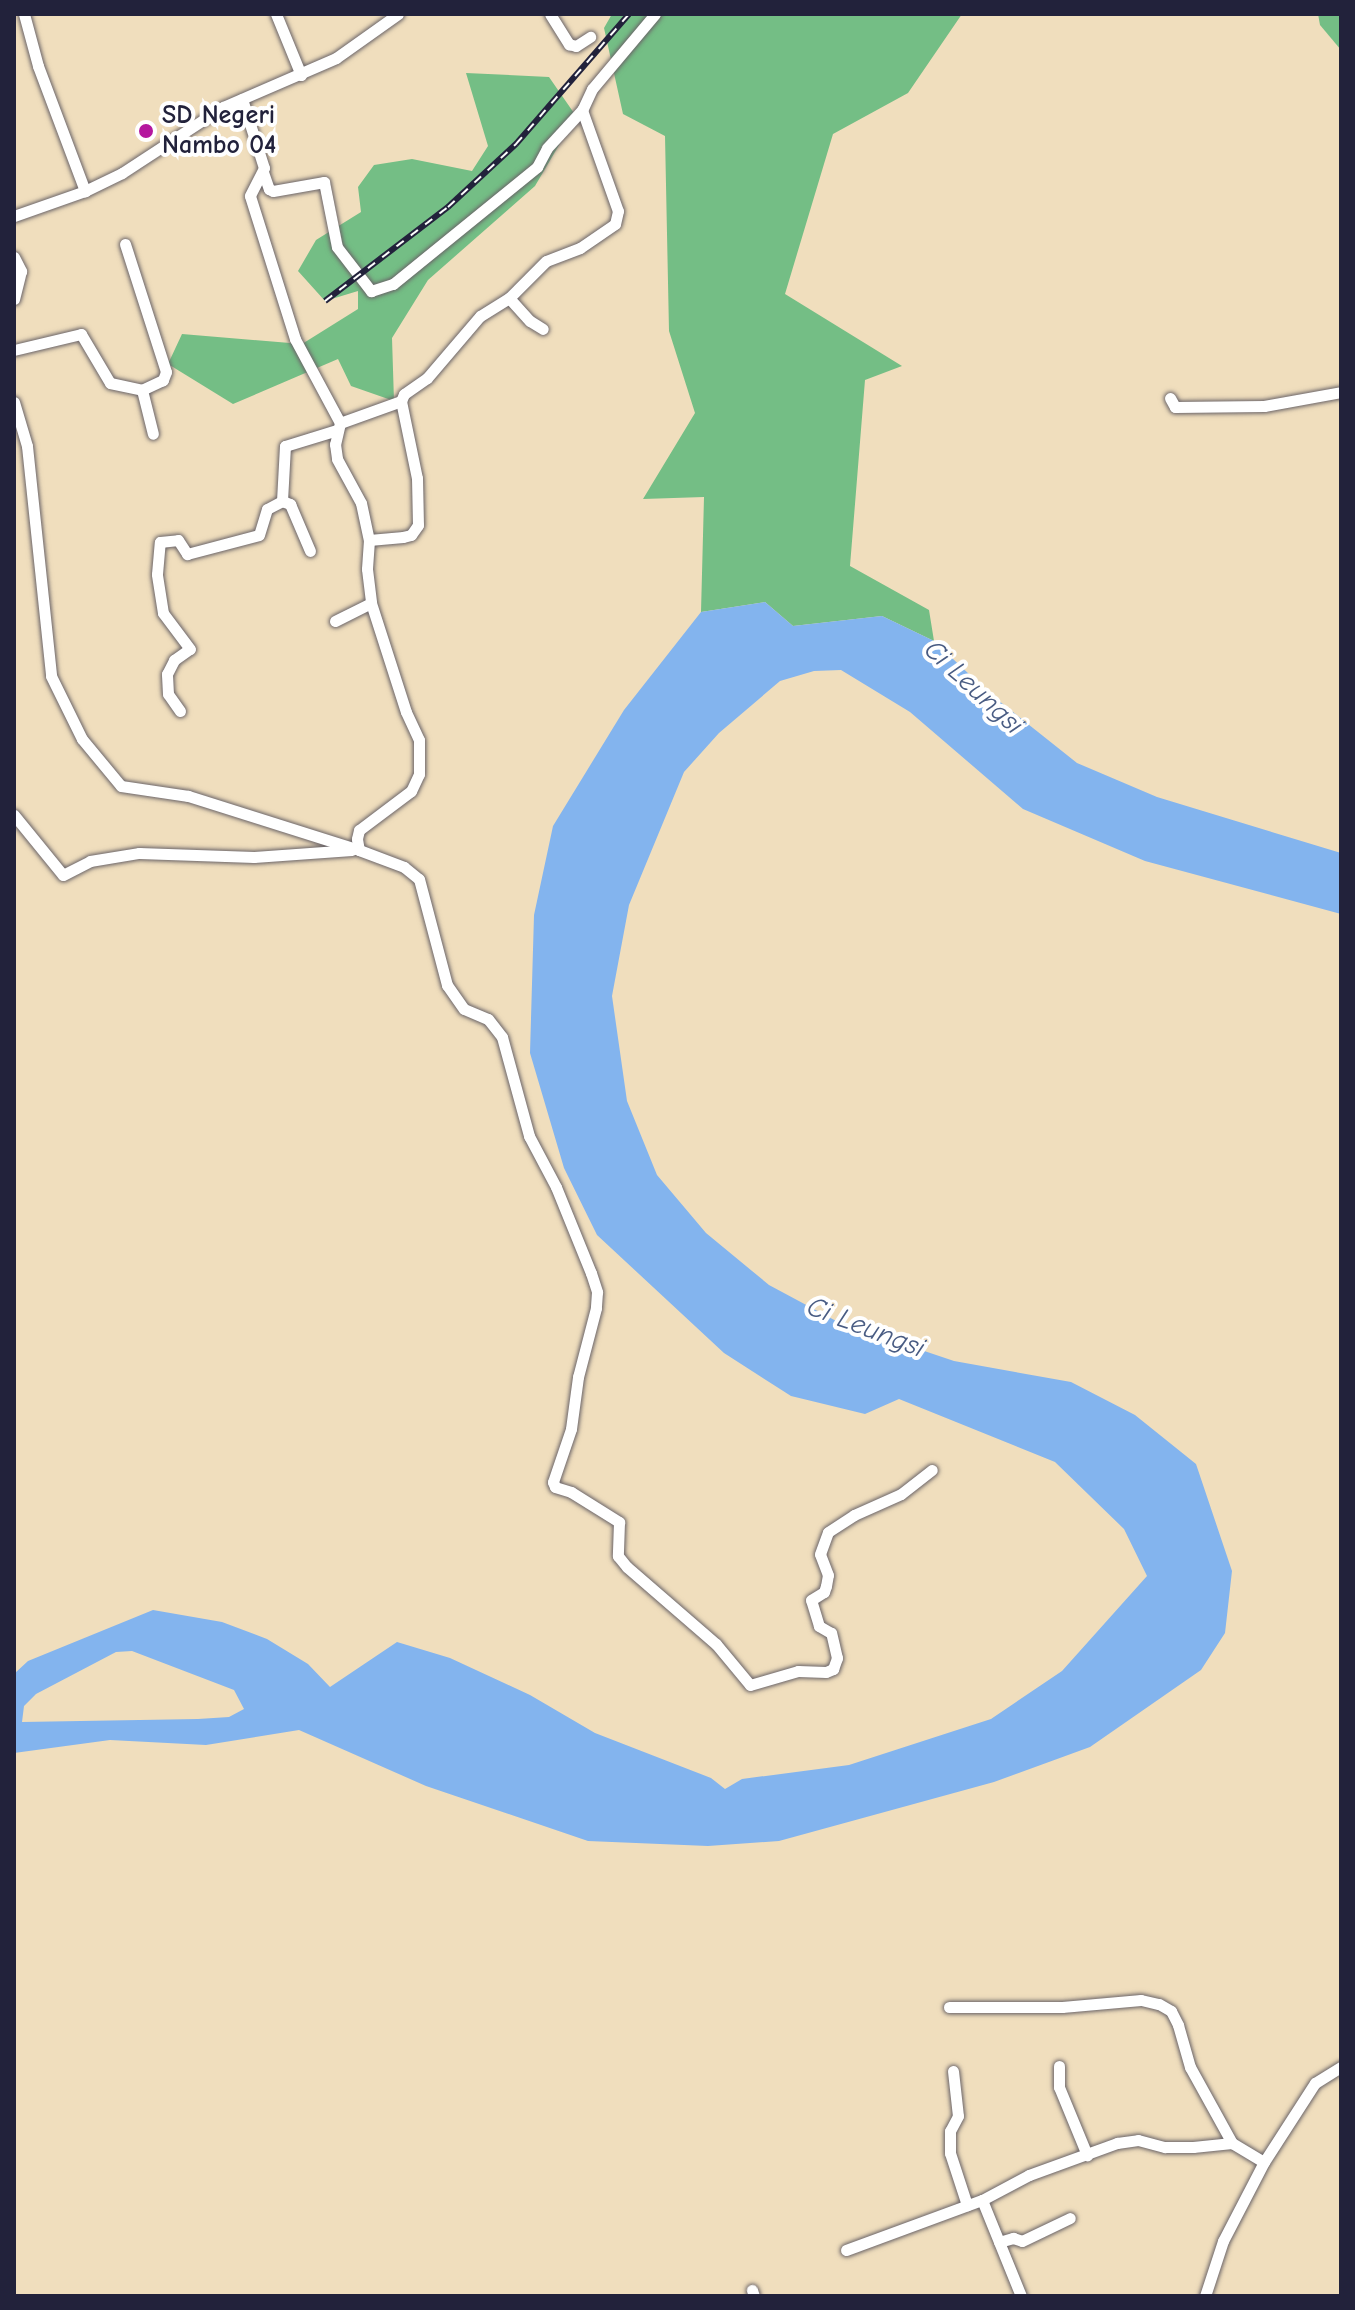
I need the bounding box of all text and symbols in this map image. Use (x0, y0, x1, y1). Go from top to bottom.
place label: SD Negeri Nambo 04 (162, 100, 276, 162)
marker: SD Negeri Nambo 04 (137, 122, 155, 140)
water label: Ci Leungsi (917, 633, 1031, 741)
water label: Ci Leungsi (802, 1289, 930, 1365)

